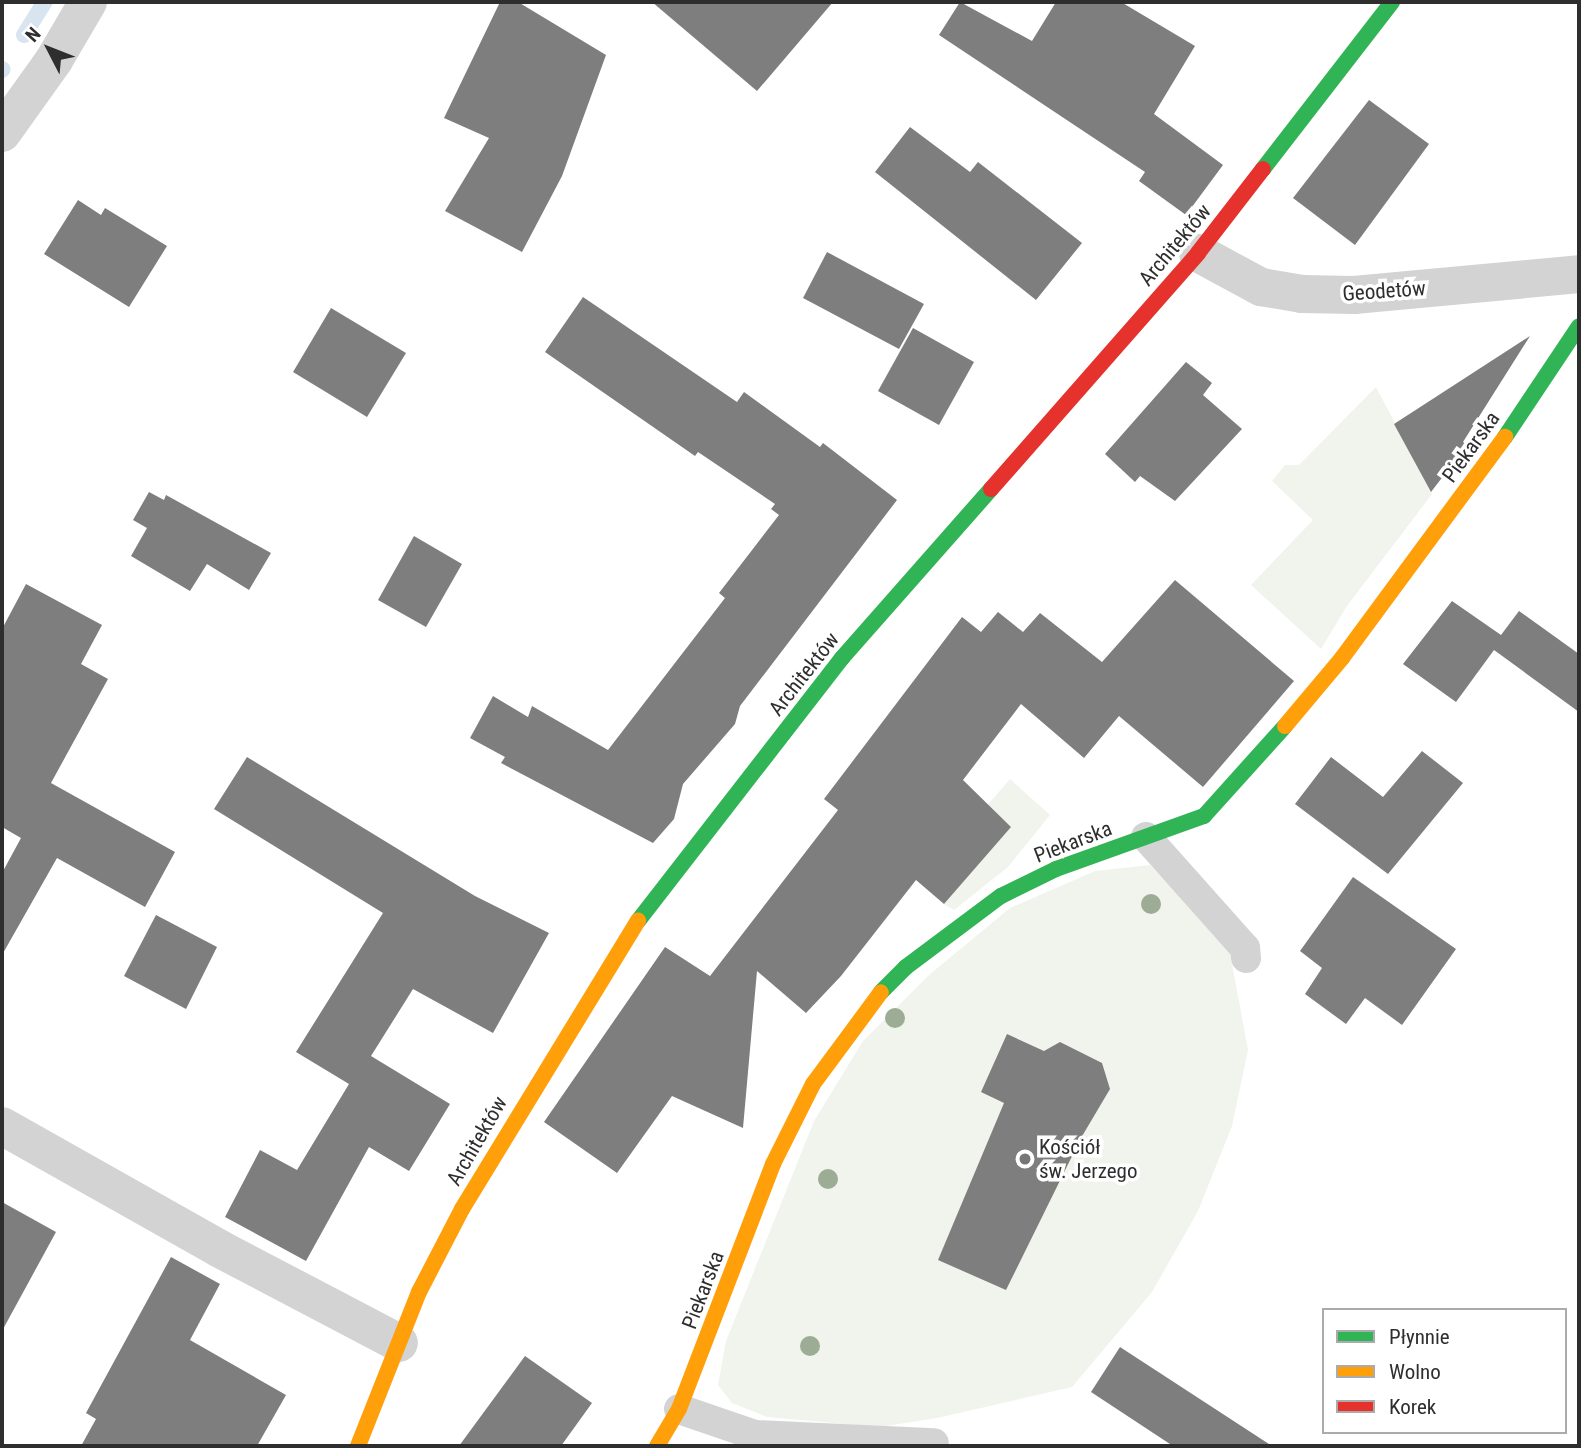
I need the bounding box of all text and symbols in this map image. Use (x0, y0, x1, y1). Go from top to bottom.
north arrow (14, 14, 84, 84)
text: N (21, 23, 45, 47)
street label: Architektów (1134, 199, 1216, 291)
street label: Geodetów (1342, 276, 1426, 306)
street label: Piekarska (1437, 407, 1505, 487)
street label: Architektów (764, 627, 844, 721)
street label: Piekarska (1031, 816, 1115, 868)
street label: Architektów (441, 1092, 513, 1190)
place label: Kościół św. Jerzego (1039, 1134, 1137, 1184)
marker: Kościół św. Jerzego (1017, 1151, 1033, 1167)
street label: Piekarska (677, 1248, 729, 1332)
legend (1322, 1308, 1567, 1434)
text: Płynnie (1389, 1325, 1450, 1349)
text: Wolno (1389, 1360, 1441, 1384)
text: Korek (1389, 1395, 1436, 1419)

